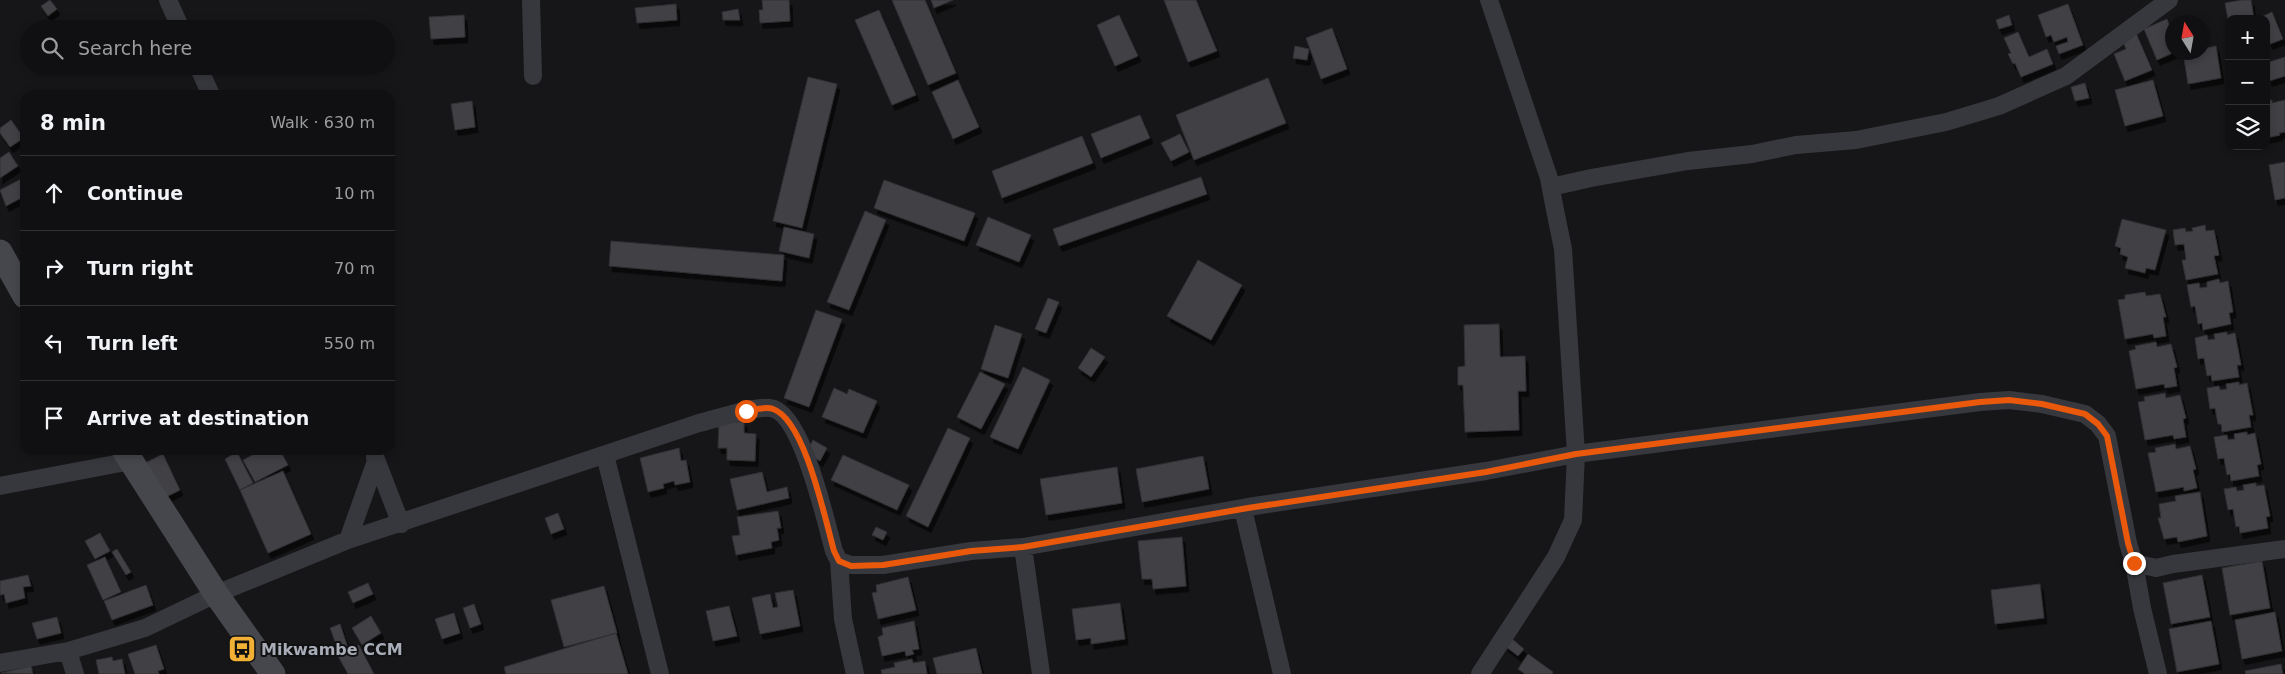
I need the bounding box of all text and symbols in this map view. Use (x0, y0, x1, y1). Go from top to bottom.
north arrow (2165, 15, 2210, 60)
map controls (2225, 15, 2270, 150)
button: + (2225, 15, 2270, 60)
search box (20, 20, 395, 75)
icon: search (38, 34, 66, 62)
text: Search here (78, 37, 192, 59)
button: − (2225, 60, 2270, 105)
button: layers (2225, 105, 2270, 150)
text: 8 min (40, 111, 106, 135)
text: Walk · 630 m (270, 113, 375, 132)
icon: ahead (40, 179, 68, 207)
text: Continue (87, 182, 183, 204)
text: 10 m (334, 184, 375, 203)
icon: right (40, 254, 68, 282)
text: Turn right (87, 257, 193, 279)
text: 70 m (334, 259, 375, 278)
icon: left (40, 329, 68, 357)
text: Turn left (87, 332, 178, 354)
text: 550 m (324, 334, 375, 353)
route start (735, 400, 758, 423)
icon: arrive (40, 404, 68, 432)
text: Arrive at destination (87, 407, 309, 429)
route end (2123, 552, 2146, 575)
bus stop icon: Mikwambe CCM (227, 634, 257, 664)
place label: Mikwambe CCM (261, 640, 403, 659)

